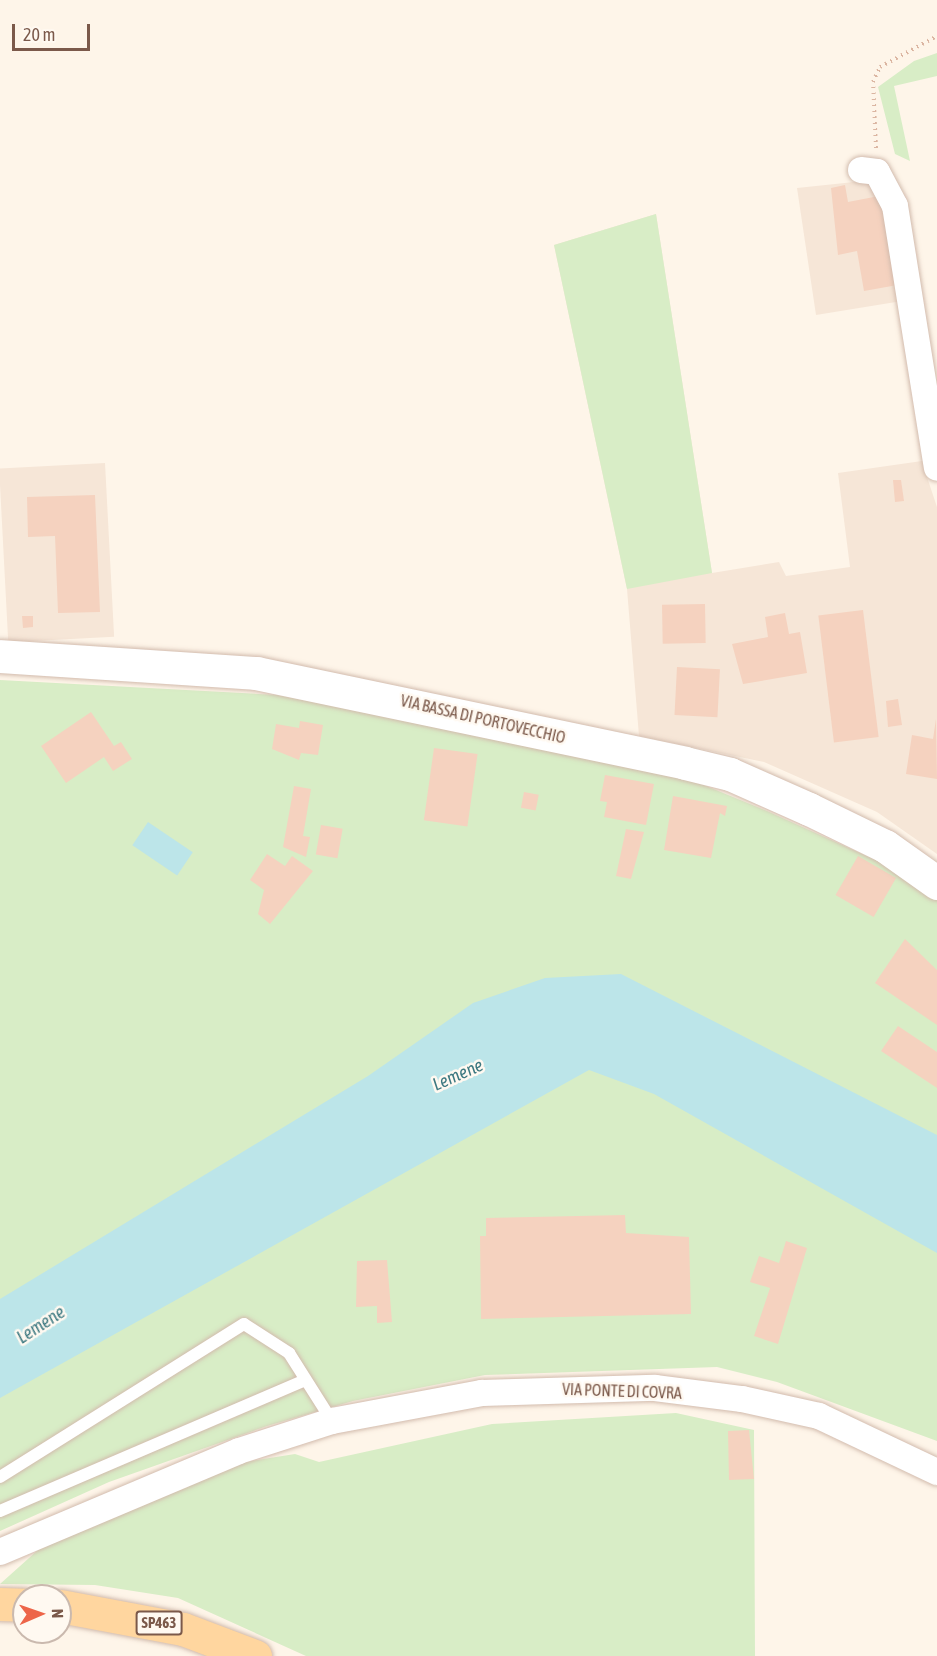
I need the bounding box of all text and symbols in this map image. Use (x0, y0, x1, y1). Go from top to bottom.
scale bar (15, 12, 93, 50)
text: 20 m (23, 24, 55, 45)
street label: VIA BASSA DI PORTOVECCHIO (399, 691, 567, 747)
water label: Lemene (429, 1054, 487, 1096)
water label: Lemene (13, 1301, 69, 1349)
street label: VIA PONTE DI COVRA (562, 1379, 682, 1403)
north arrow (12, 1584, 72, 1644)
text: N (49, 1608, 67, 1618)
road number: SP463 (135, 1611, 183, 1635)

